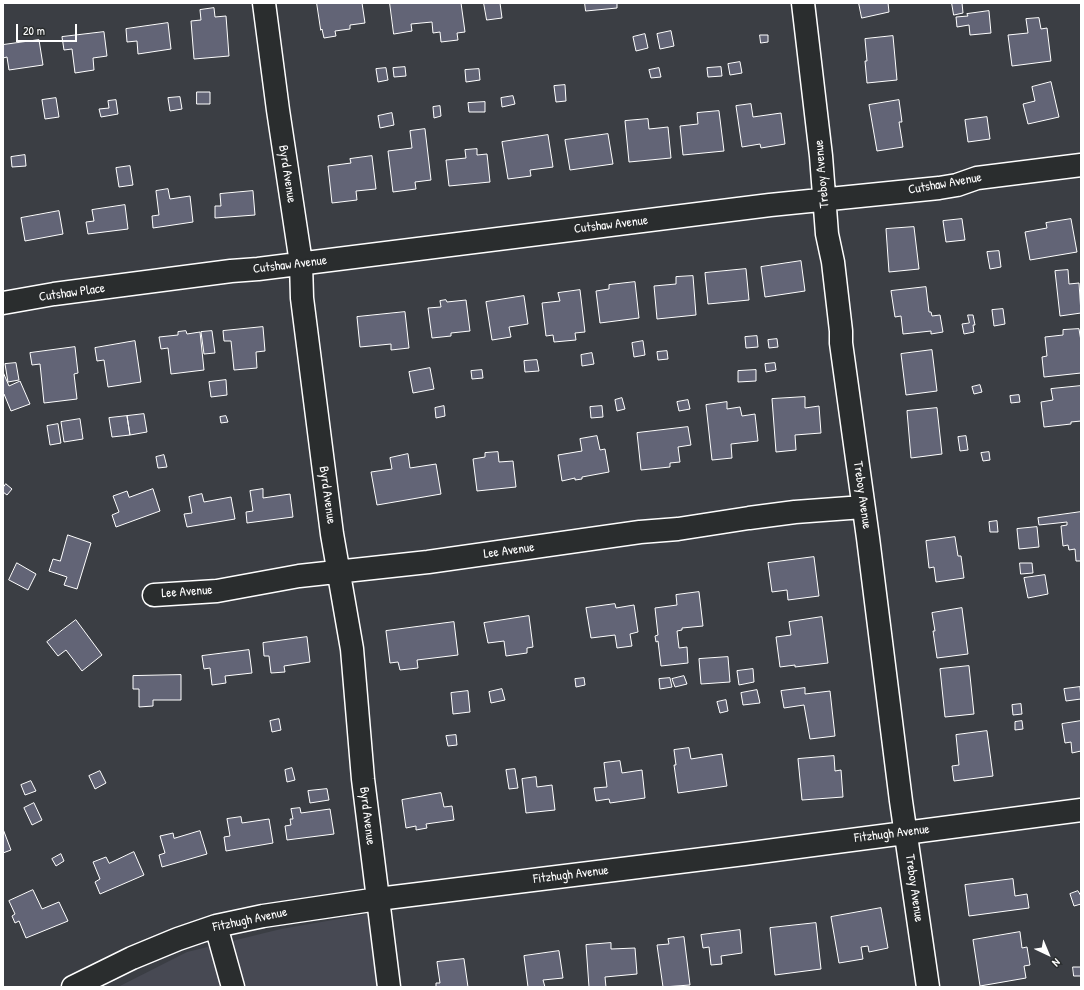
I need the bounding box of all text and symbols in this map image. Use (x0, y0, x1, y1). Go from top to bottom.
scale bar (18, 16, 79, 42)
text: 20 m (23, 22, 45, 39)
street label: Treboy Avenue (811, 139, 833, 209)
street label: Byrd Avenue (275, 144, 299, 204)
street label: Cutshaw Avenue (907, 170, 983, 198)
street label: Cutshaw Avenue (573, 213, 649, 237)
street label: Cutshaw Avenue (252, 253, 328, 277)
street label: Cutshaw Place (38, 281, 106, 305)
street label: Treboy Avenue (850, 460, 874, 530)
street label: Byrd Avenue (315, 465, 339, 525)
street label: Lee Avenue (483, 540, 535, 562)
street label: Lee Avenue (161, 582, 213, 602)
street label: Byrd Avenue (356, 786, 378, 846)
street label: Fitzhugh Avenue (853, 822, 931, 846)
street label: Treboy Avenue (902, 853, 926, 923)
street label: Fitzhugh Avenue (532, 863, 610, 887)
street label: Fitzhugh Avenue (211, 905, 289, 935)
north arrow (1028, 934, 1068, 974)
text: N (1049, 956, 1063, 970)

